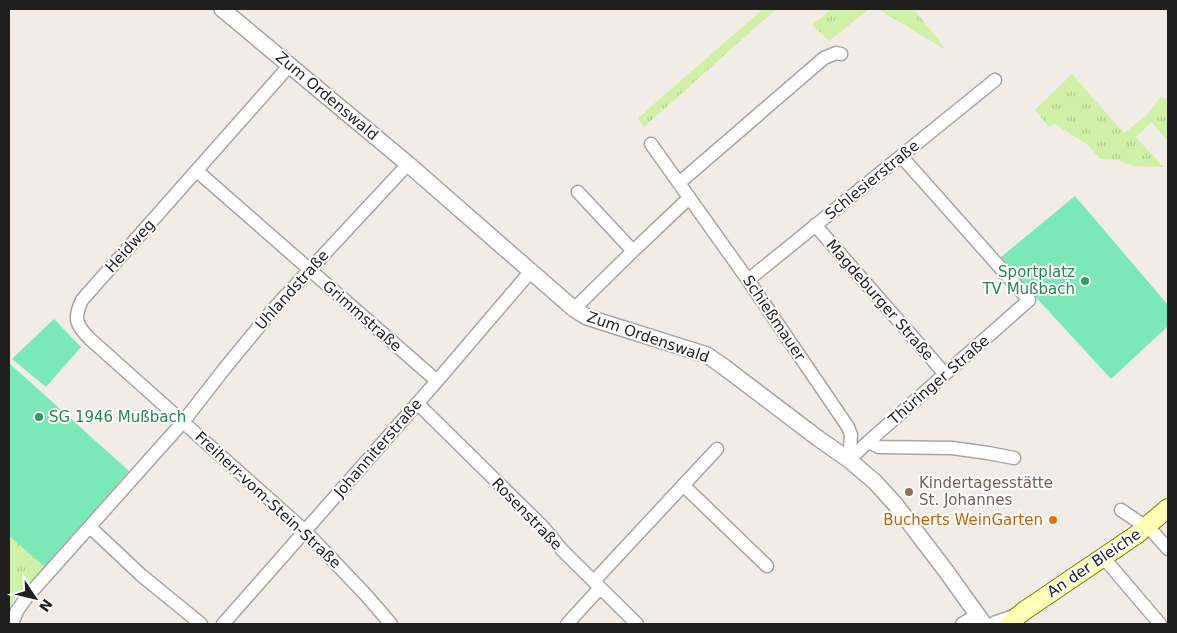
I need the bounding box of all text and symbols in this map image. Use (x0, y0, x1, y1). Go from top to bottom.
street label: Zum Ordenswald (272, 48, 382, 144)
street label: Schlesierstraße (821, 137, 923, 223)
street label: Heidweg (101, 216, 159, 276)
street label: Magdeburger Straße (823, 236, 937, 364)
street label: Uhlandstraße (252, 247, 332, 333)
place label: Sportplatz TV Mußbach (981, 263, 1075, 298)
street label: Schießmauer (739, 272, 810, 365)
marker: Sportplatz TV Mußbach (1079, 275, 1091, 287)
street label: Grimmstraße (319, 277, 405, 355)
street label: Zum Ordenswald (585, 308, 711, 366)
street label: Thüringer Straße (884, 331, 993, 429)
street label: Johanniterstraße (330, 395, 426, 502)
place label: SG 1946 Mußbach (49, 408, 186, 426)
marker: SG 1946 Mußbach (33, 411, 45, 423)
street label: Freiherr-vom-Stein-Straße (191, 428, 345, 572)
street label: Rosenstraße (488, 474, 566, 554)
place label: Kindertagesstätte St. Johannes (919, 474, 1053, 509)
marker: Kindertagesstätte St. Johannes (903, 486, 915, 498)
place label: Bucherts WeinGarten (883, 511, 1043, 529)
marker: Bucherts WeinGarten (1047, 514, 1059, 526)
street label: An der Bleiche (1044, 525, 1144, 601)
north arrow (10, 573, 60, 623)
text: N (36, 596, 56, 615)

